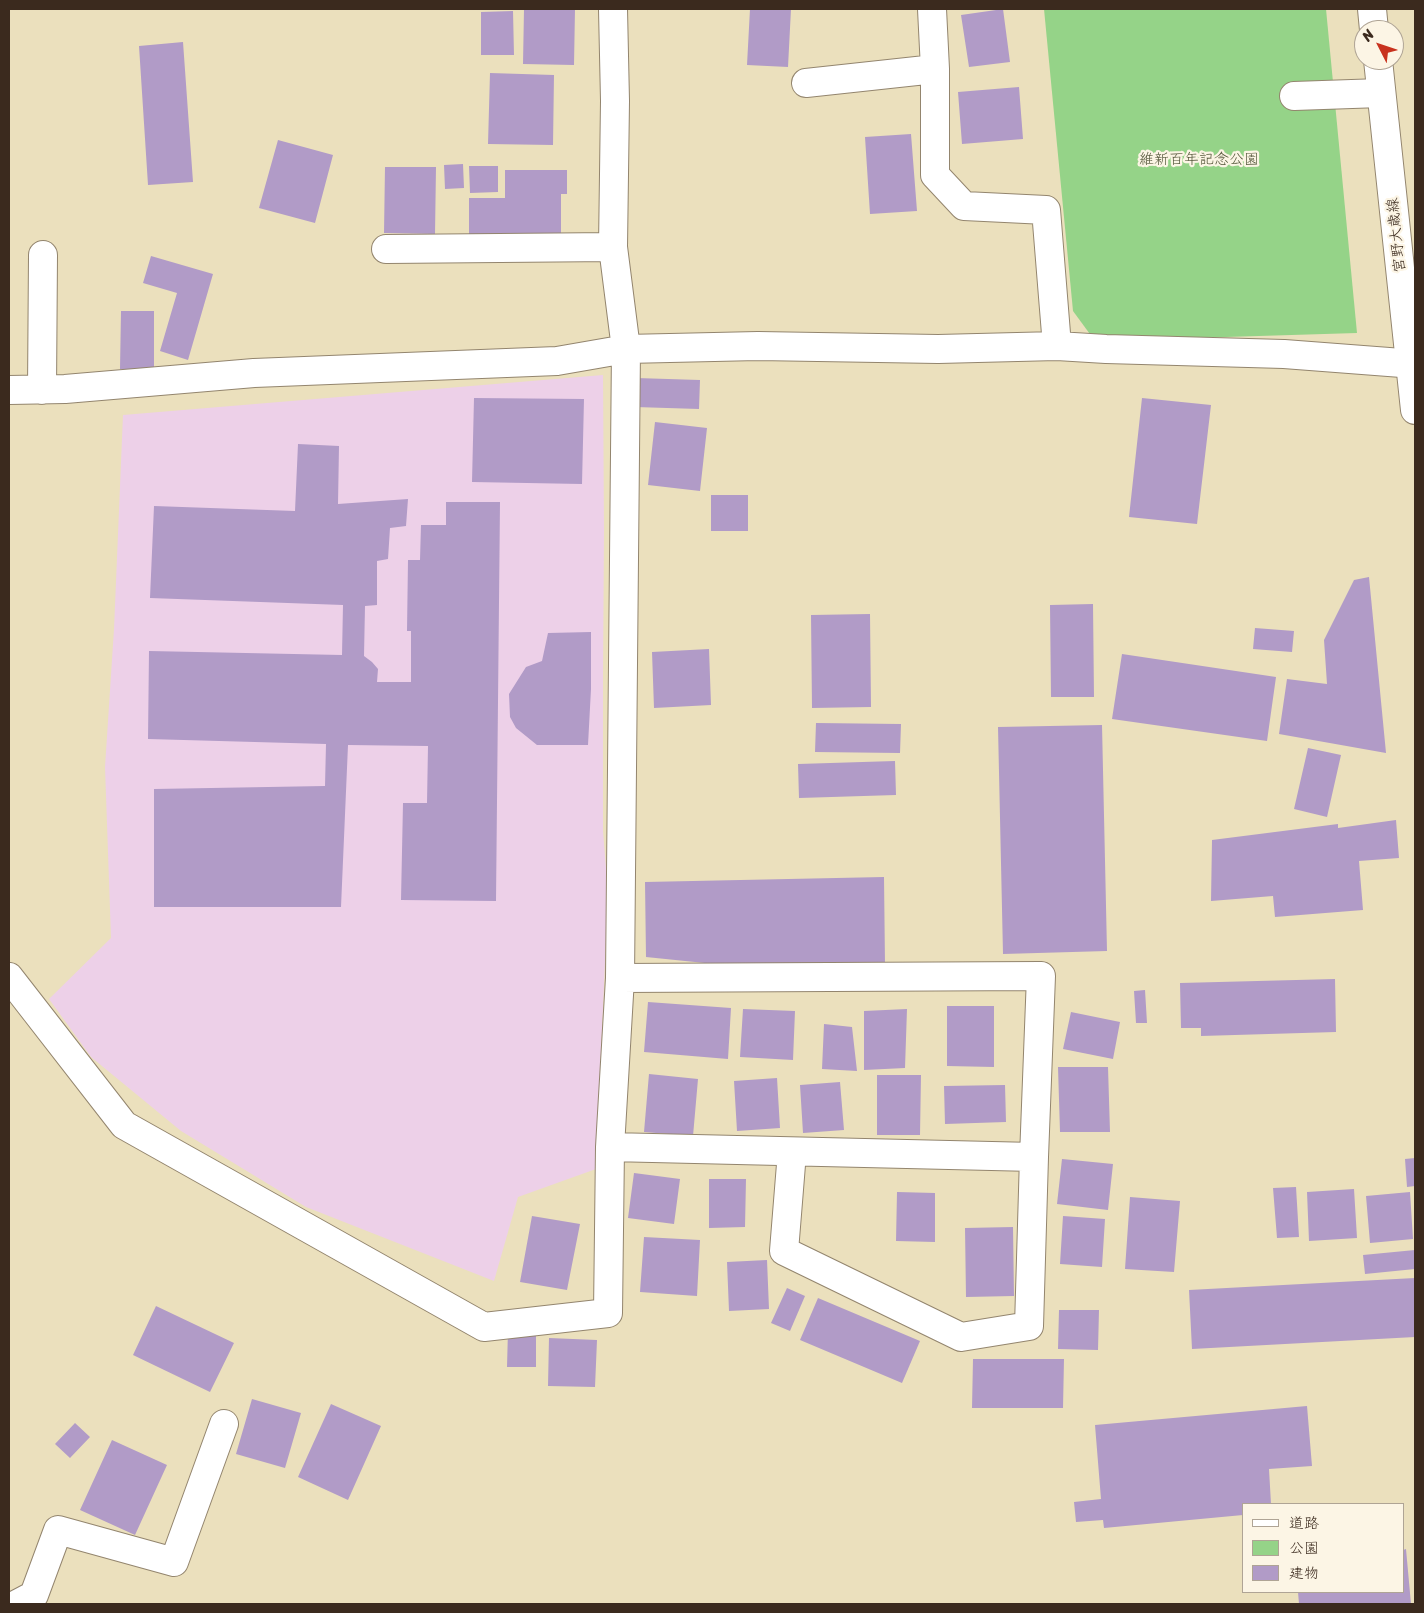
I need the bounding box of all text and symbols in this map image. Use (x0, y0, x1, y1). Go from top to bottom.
north arrow (1354, 20, 1404, 70)
text: N (1355, 24, 1381, 47)
park label: 維新百年記念公園 (1139, 151, 1259, 169)
street label: 宮野大歳線 (1384, 197, 1410, 273)
legend (1242, 1503, 1404, 1593)
text: 道路 (1289, 1510, 1319, 1536)
text: 公園 (1289, 1535, 1319, 1561)
text: 建物 (1289, 1560, 1319, 1586)

